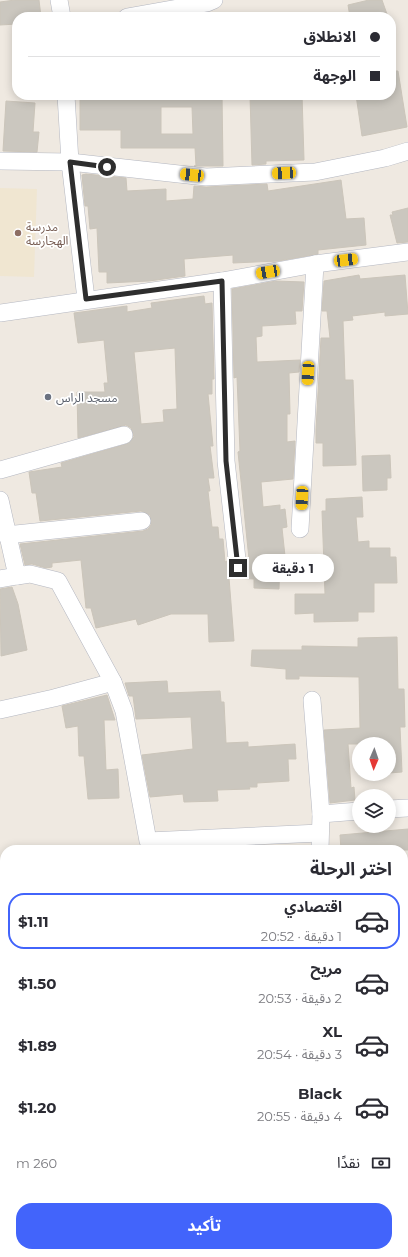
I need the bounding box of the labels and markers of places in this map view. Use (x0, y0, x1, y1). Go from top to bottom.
place label: مدرسة الهجارسة (26, 219, 69, 248)
marker: مدرسة الهجارسة (13, 228, 23, 238)
place label: مسجد الراس (56, 390, 117, 405)
marker: مسجد الراس (43, 392, 53, 402)

